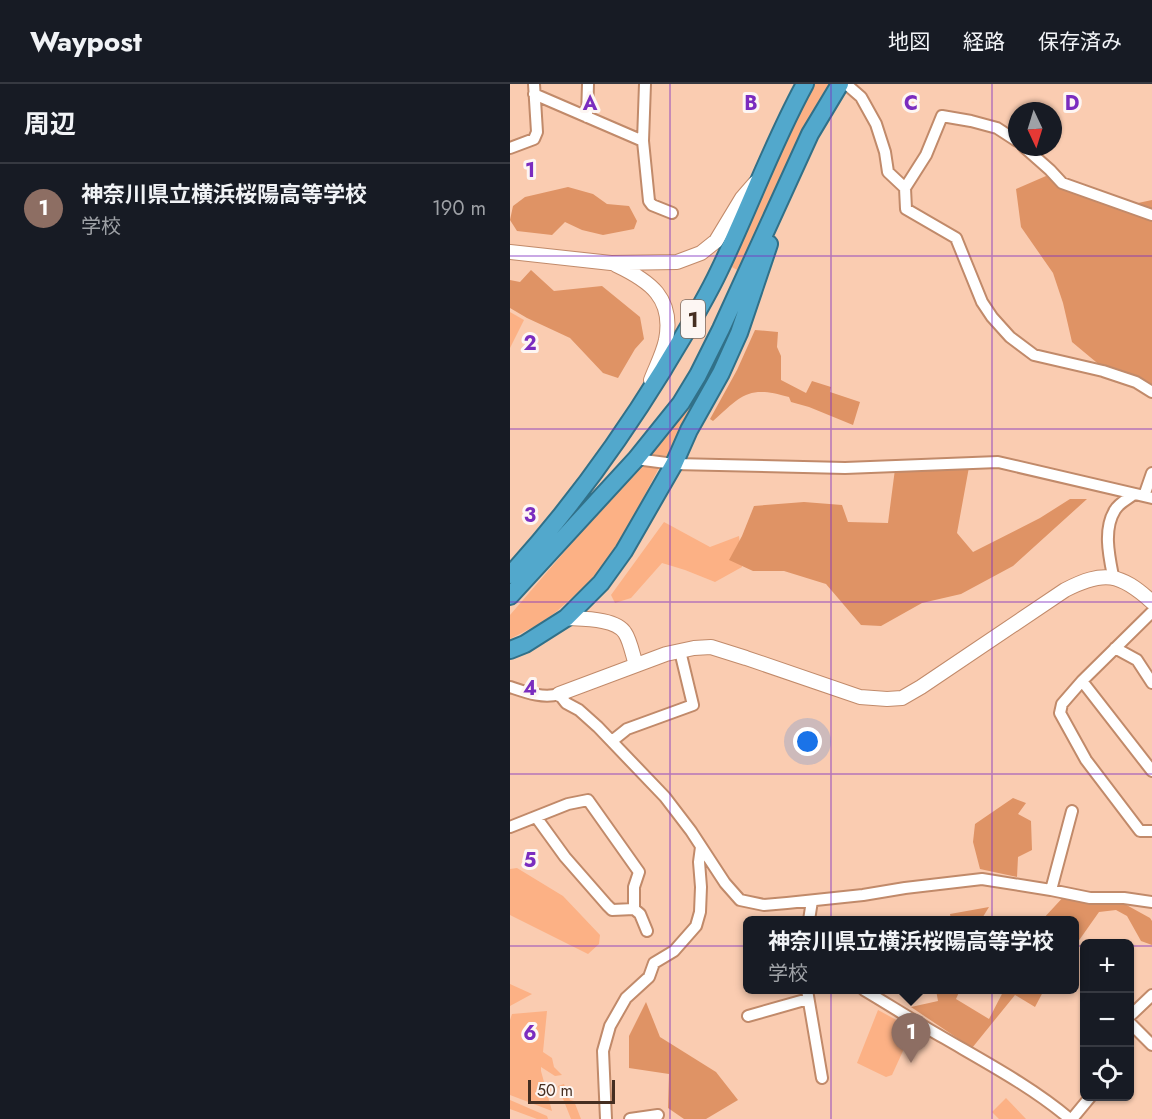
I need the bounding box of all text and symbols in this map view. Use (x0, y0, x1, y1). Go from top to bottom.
text: Waypost (30, 21, 142, 62)
text: 地図 (888, 27, 930, 57)
text: 経路 (963, 27, 1005, 57)
text: 保存済み (1038, 27, 1122, 57)
text: A (582, 89, 598, 118)
text: B (744, 89, 758, 118)
text: C (904, 89, 918, 118)
text: D (1065, 89, 1079, 118)
north arrow (1008, 102, 1062, 156)
text: 周辺 (24, 105, 76, 143)
text: 1 (525, 156, 535, 185)
text: 神奈川県立横浜桜陽高等学校 (81, 178, 367, 210)
text: 1 (38, 194, 49, 223)
text: 190 m (432, 194, 486, 223)
text: 学校 (81, 212, 121, 241)
road number: 1 (681, 300, 705, 338)
text: 2 (523, 329, 537, 358)
text: 3 (524, 501, 536, 530)
text: 4 (523, 674, 537, 703)
your location (793, 727, 822, 756)
text: 5 (524, 846, 537, 875)
popup (743, 916, 1079, 994)
text: 神奈川県立横浜桜陽高等学校 (768, 925, 1054, 957)
map controls (1080, 939, 1134, 1101)
button: + (1080, 939, 1134, 993)
text: 学校 (768, 959, 808, 988)
button: − (1080, 993, 1134, 1047)
pin: 1 (892, 1014, 930, 1063)
text: 6 (523, 1019, 537, 1048)
button: locate (1080, 1047, 1134, 1101)
scale bar (528, 1077, 615, 1104)
text: 50 m (537, 1079, 573, 1102)

